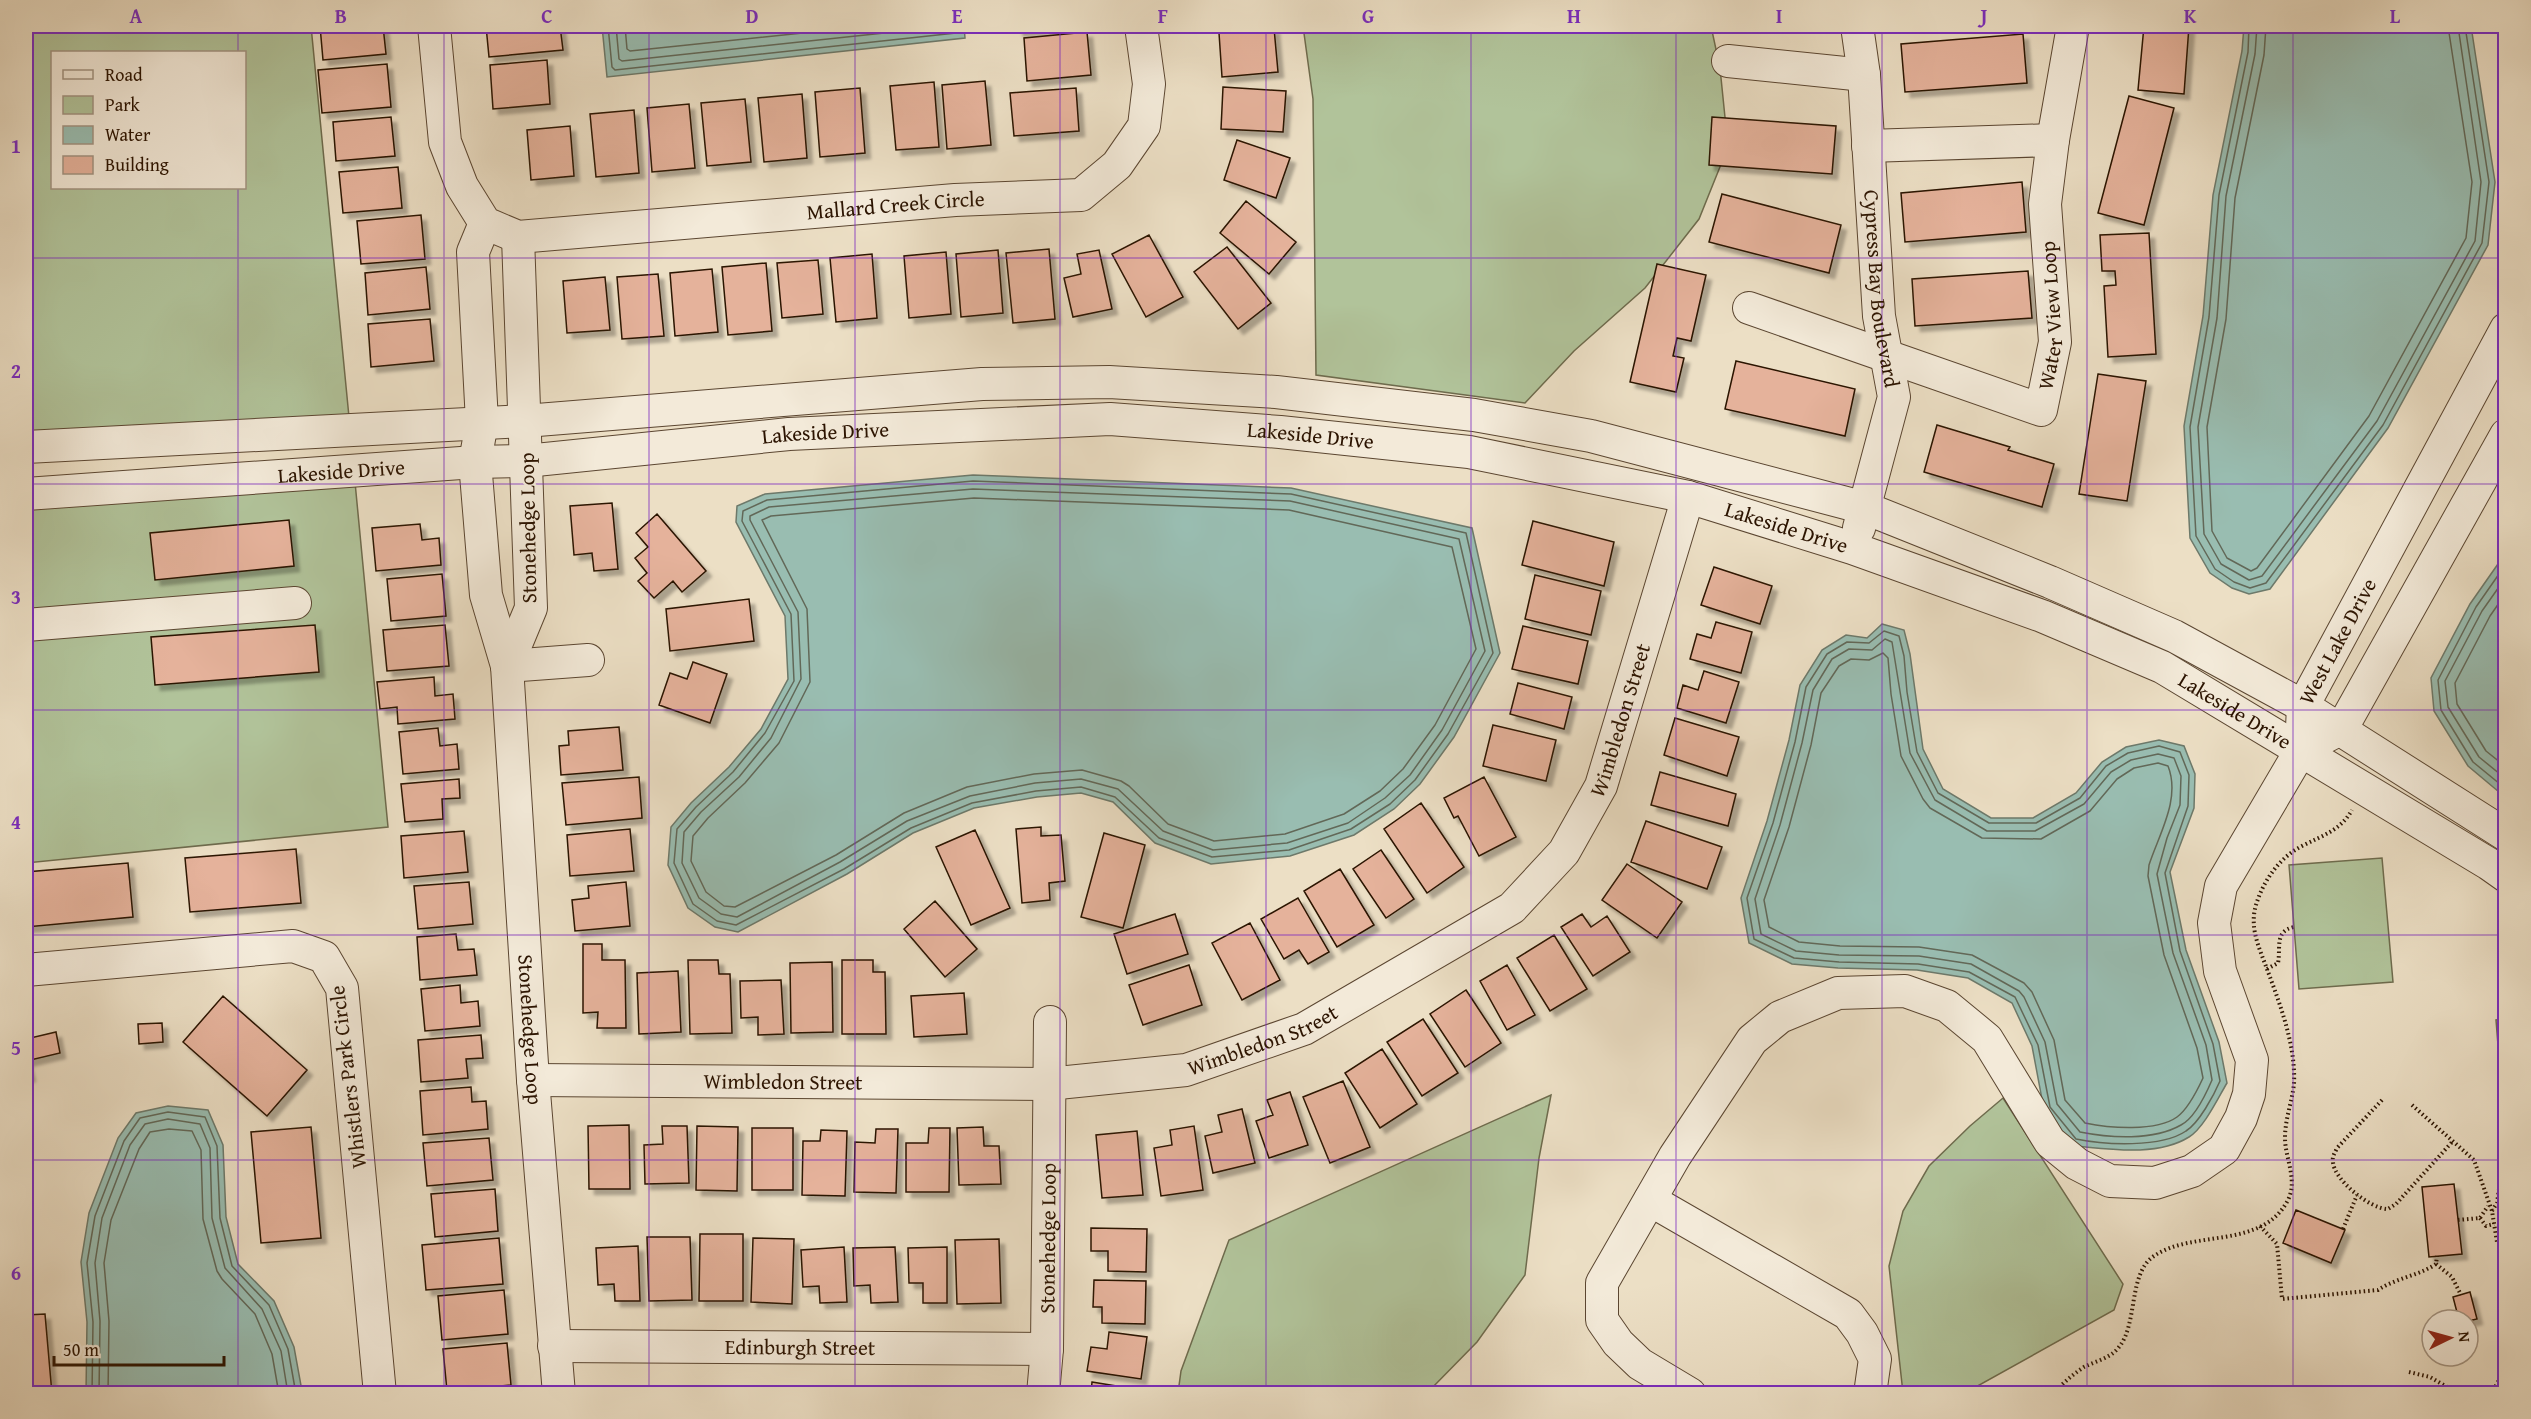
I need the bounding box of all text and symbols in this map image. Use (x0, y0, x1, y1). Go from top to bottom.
text: A (130, 1, 143, 30)
text: B (335, 1, 347, 30)
text: C (541, 1, 553, 30)
text: D (745, 1, 759, 30)
text: E (952, 1, 963, 30)
text: F (1158, 1, 1168, 30)
text: G (1362, 1, 1374, 30)
text: H (1567, 1, 1581, 30)
text: I (1776, 1, 1782, 30)
text: J (1978, 1, 1988, 30)
text: K (2184, 1, 2197, 30)
text: L (2390, 1, 2401, 30)
legend (51, 51, 246, 189)
text: Road (105, 61, 143, 88)
text: Park (105, 91, 141, 118)
text: Water (105, 121, 151, 148)
text: 1 (11, 131, 21, 160)
text: Building (105, 151, 169, 178)
street label: Mallard Creek Circle (805, 183, 985, 228)
street label: Cypress Bay Boulevard (1856, 189, 1908, 391)
street label: Water View Loop (2030, 240, 2070, 393)
text: 2 (11, 356, 21, 385)
street label: Lakeside Drive (760, 413, 890, 452)
street label: Lakeside Drive (1246, 414, 1376, 457)
street label: Lakeside Drive (277, 451, 406, 491)
street label: Stonehedge Loop (511, 452, 544, 604)
street label: Lakeside Drive (1721, 493, 1852, 561)
street label: West Lake Drive (2291, 572, 2384, 710)
text: 3 (11, 582, 21, 611)
street label: Wimbledon Street (1582, 639, 1658, 803)
street label: Lakeside Drive (2173, 664, 2298, 757)
text: 4 (11, 807, 21, 836)
street label: Stonehedge Loop (510, 953, 551, 1106)
street label: Whistlers Park Circle (321, 984, 374, 1170)
street label: Wimbledon Street (1183, 996, 1344, 1083)
text: 5 (11, 1033, 21, 1062)
street label: Wimbledon Street (703, 1065, 863, 1098)
street label: Stonehedge Loop (1031, 1163, 1064, 1314)
text: 6 (11, 1258, 21, 1287)
north arrow (2420, 1308, 2480, 1368)
scale bar (54, 1329, 224, 1367)
text: N (2453, 1330, 2477, 1343)
street label: Edinburgh Street (725, 1331, 876, 1363)
text: 50 m (63, 1336, 99, 1363)

